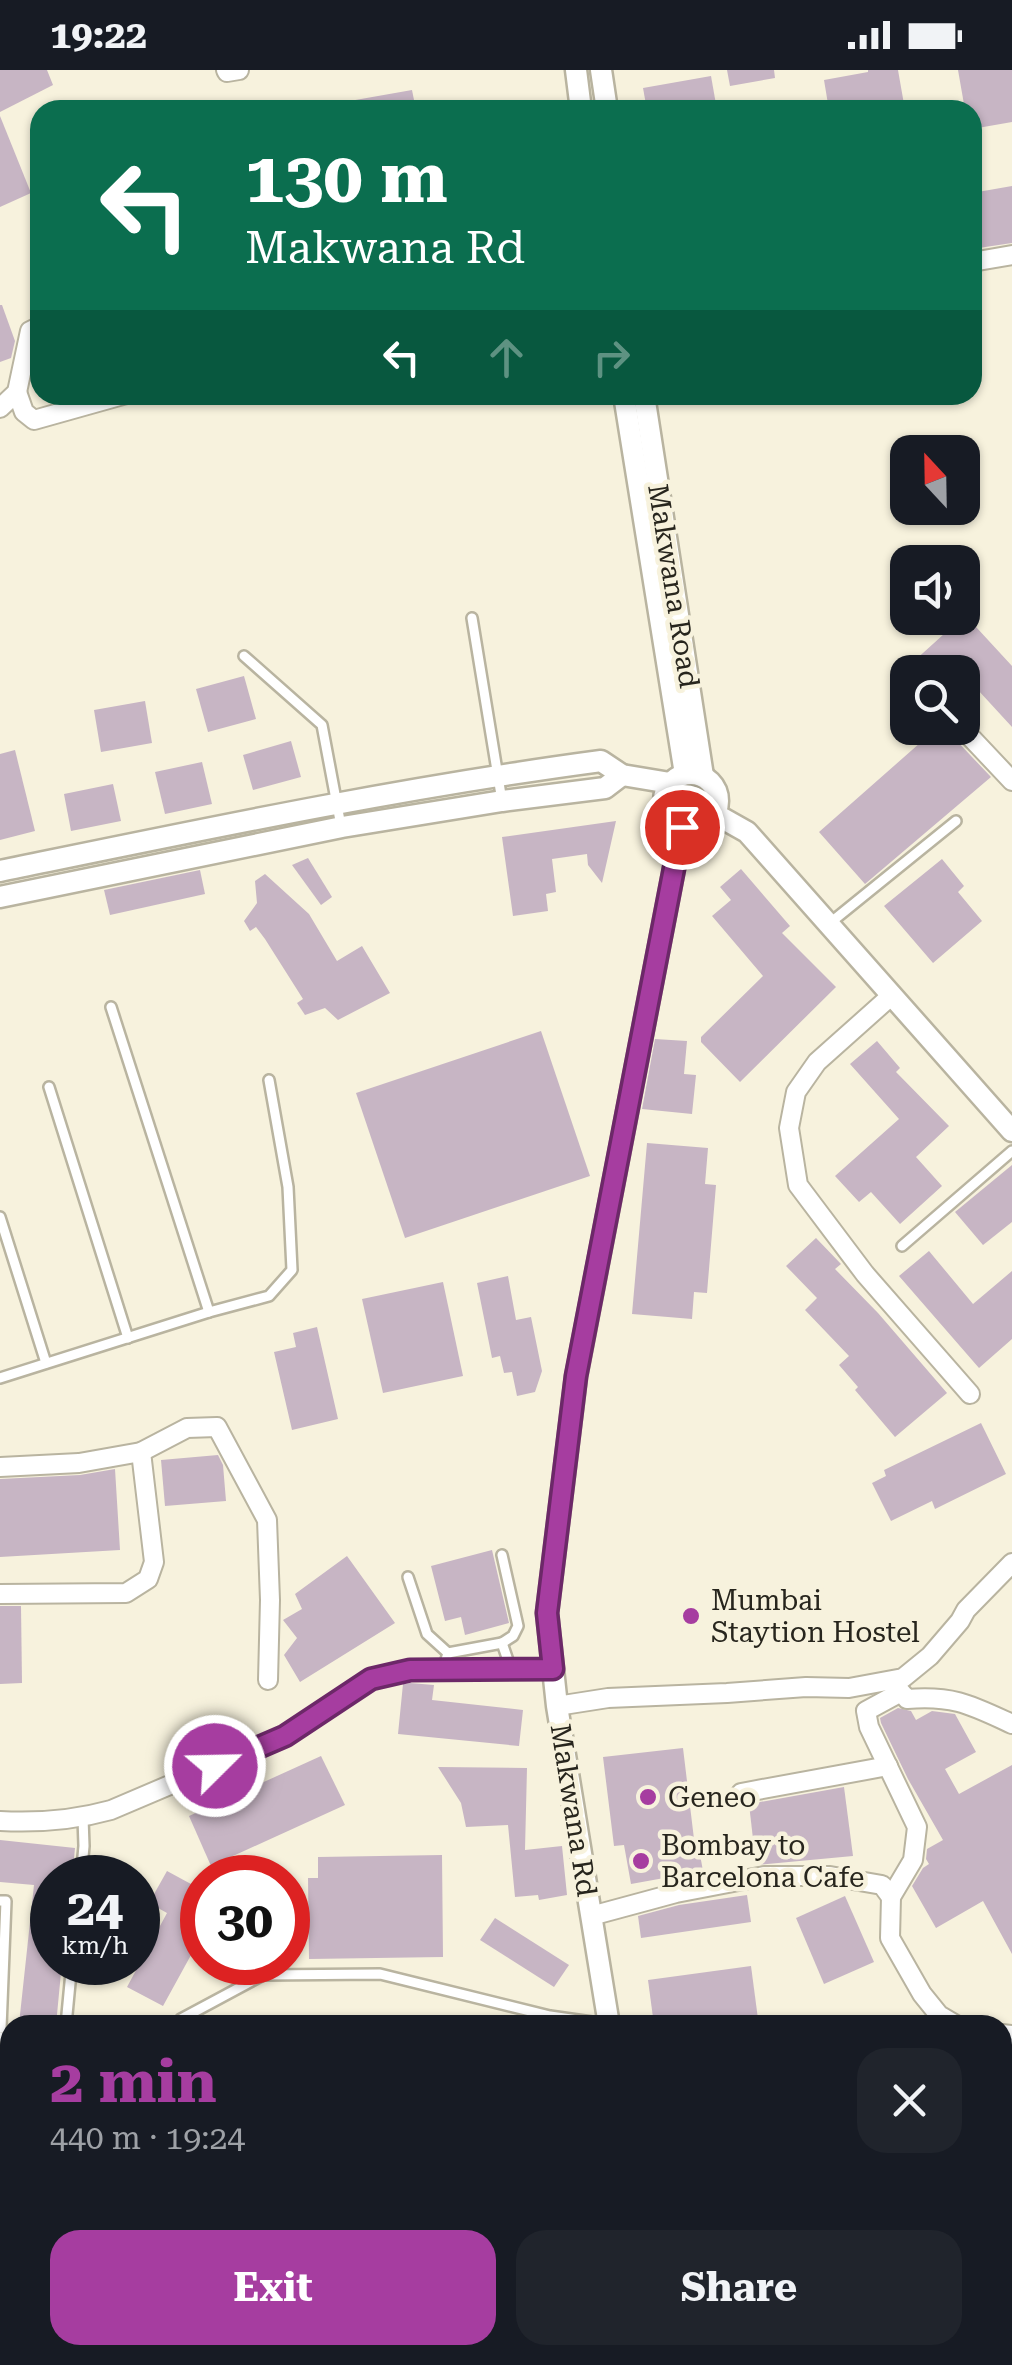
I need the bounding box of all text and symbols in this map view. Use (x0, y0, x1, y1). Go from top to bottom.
text: 19:22 (50, 13, 147, 57)
text: 130 m (245, 137, 448, 219)
icon: left (80, 140, 210, 270)
text: Makwana Rd (245, 221, 525, 274)
icon: left (374, 330, 429, 385)
icon: ahead (479, 330, 534, 385)
icon: right (584, 330, 639, 385)
north arrow (890, 435, 980, 525)
map controls (890, 435, 980, 745)
street label: Makwana Road (641, 482, 706, 690)
button: sound (890, 545, 980, 635)
button: search (890, 655, 980, 745)
pin (640, 785, 725, 870)
icon: arrive (655, 800, 710, 855)
place label: Mumbai Staytion Hostel (711, 1584, 920, 1649)
marker: Mumbai Staytion Hostel (680, 1605, 702, 1627)
position arrow (163, 1714, 267, 1818)
street label: Makwana Rd (544, 1721, 603, 1899)
place label: Geneo (668, 1781, 756, 1814)
marker: Geneo (637, 1786, 659, 1808)
place label: Bombay to Barcelona Cafe (661, 1829, 864, 1894)
marker: Bombay to Barcelona Cafe (630, 1850, 652, 1872)
speed limit sign: 30 (180, 1855, 310, 1985)
text: 24 (67, 1879, 123, 1937)
text: km/h (62, 1931, 128, 1960)
text: 2 min (50, 2046, 217, 2117)
button: close (857, 2048, 962, 2153)
text: 440 m · 19:24 (50, 2119, 245, 2157)
button: Exit (50, 2230, 496, 2345)
button: Share (516, 2230, 962, 2345)

